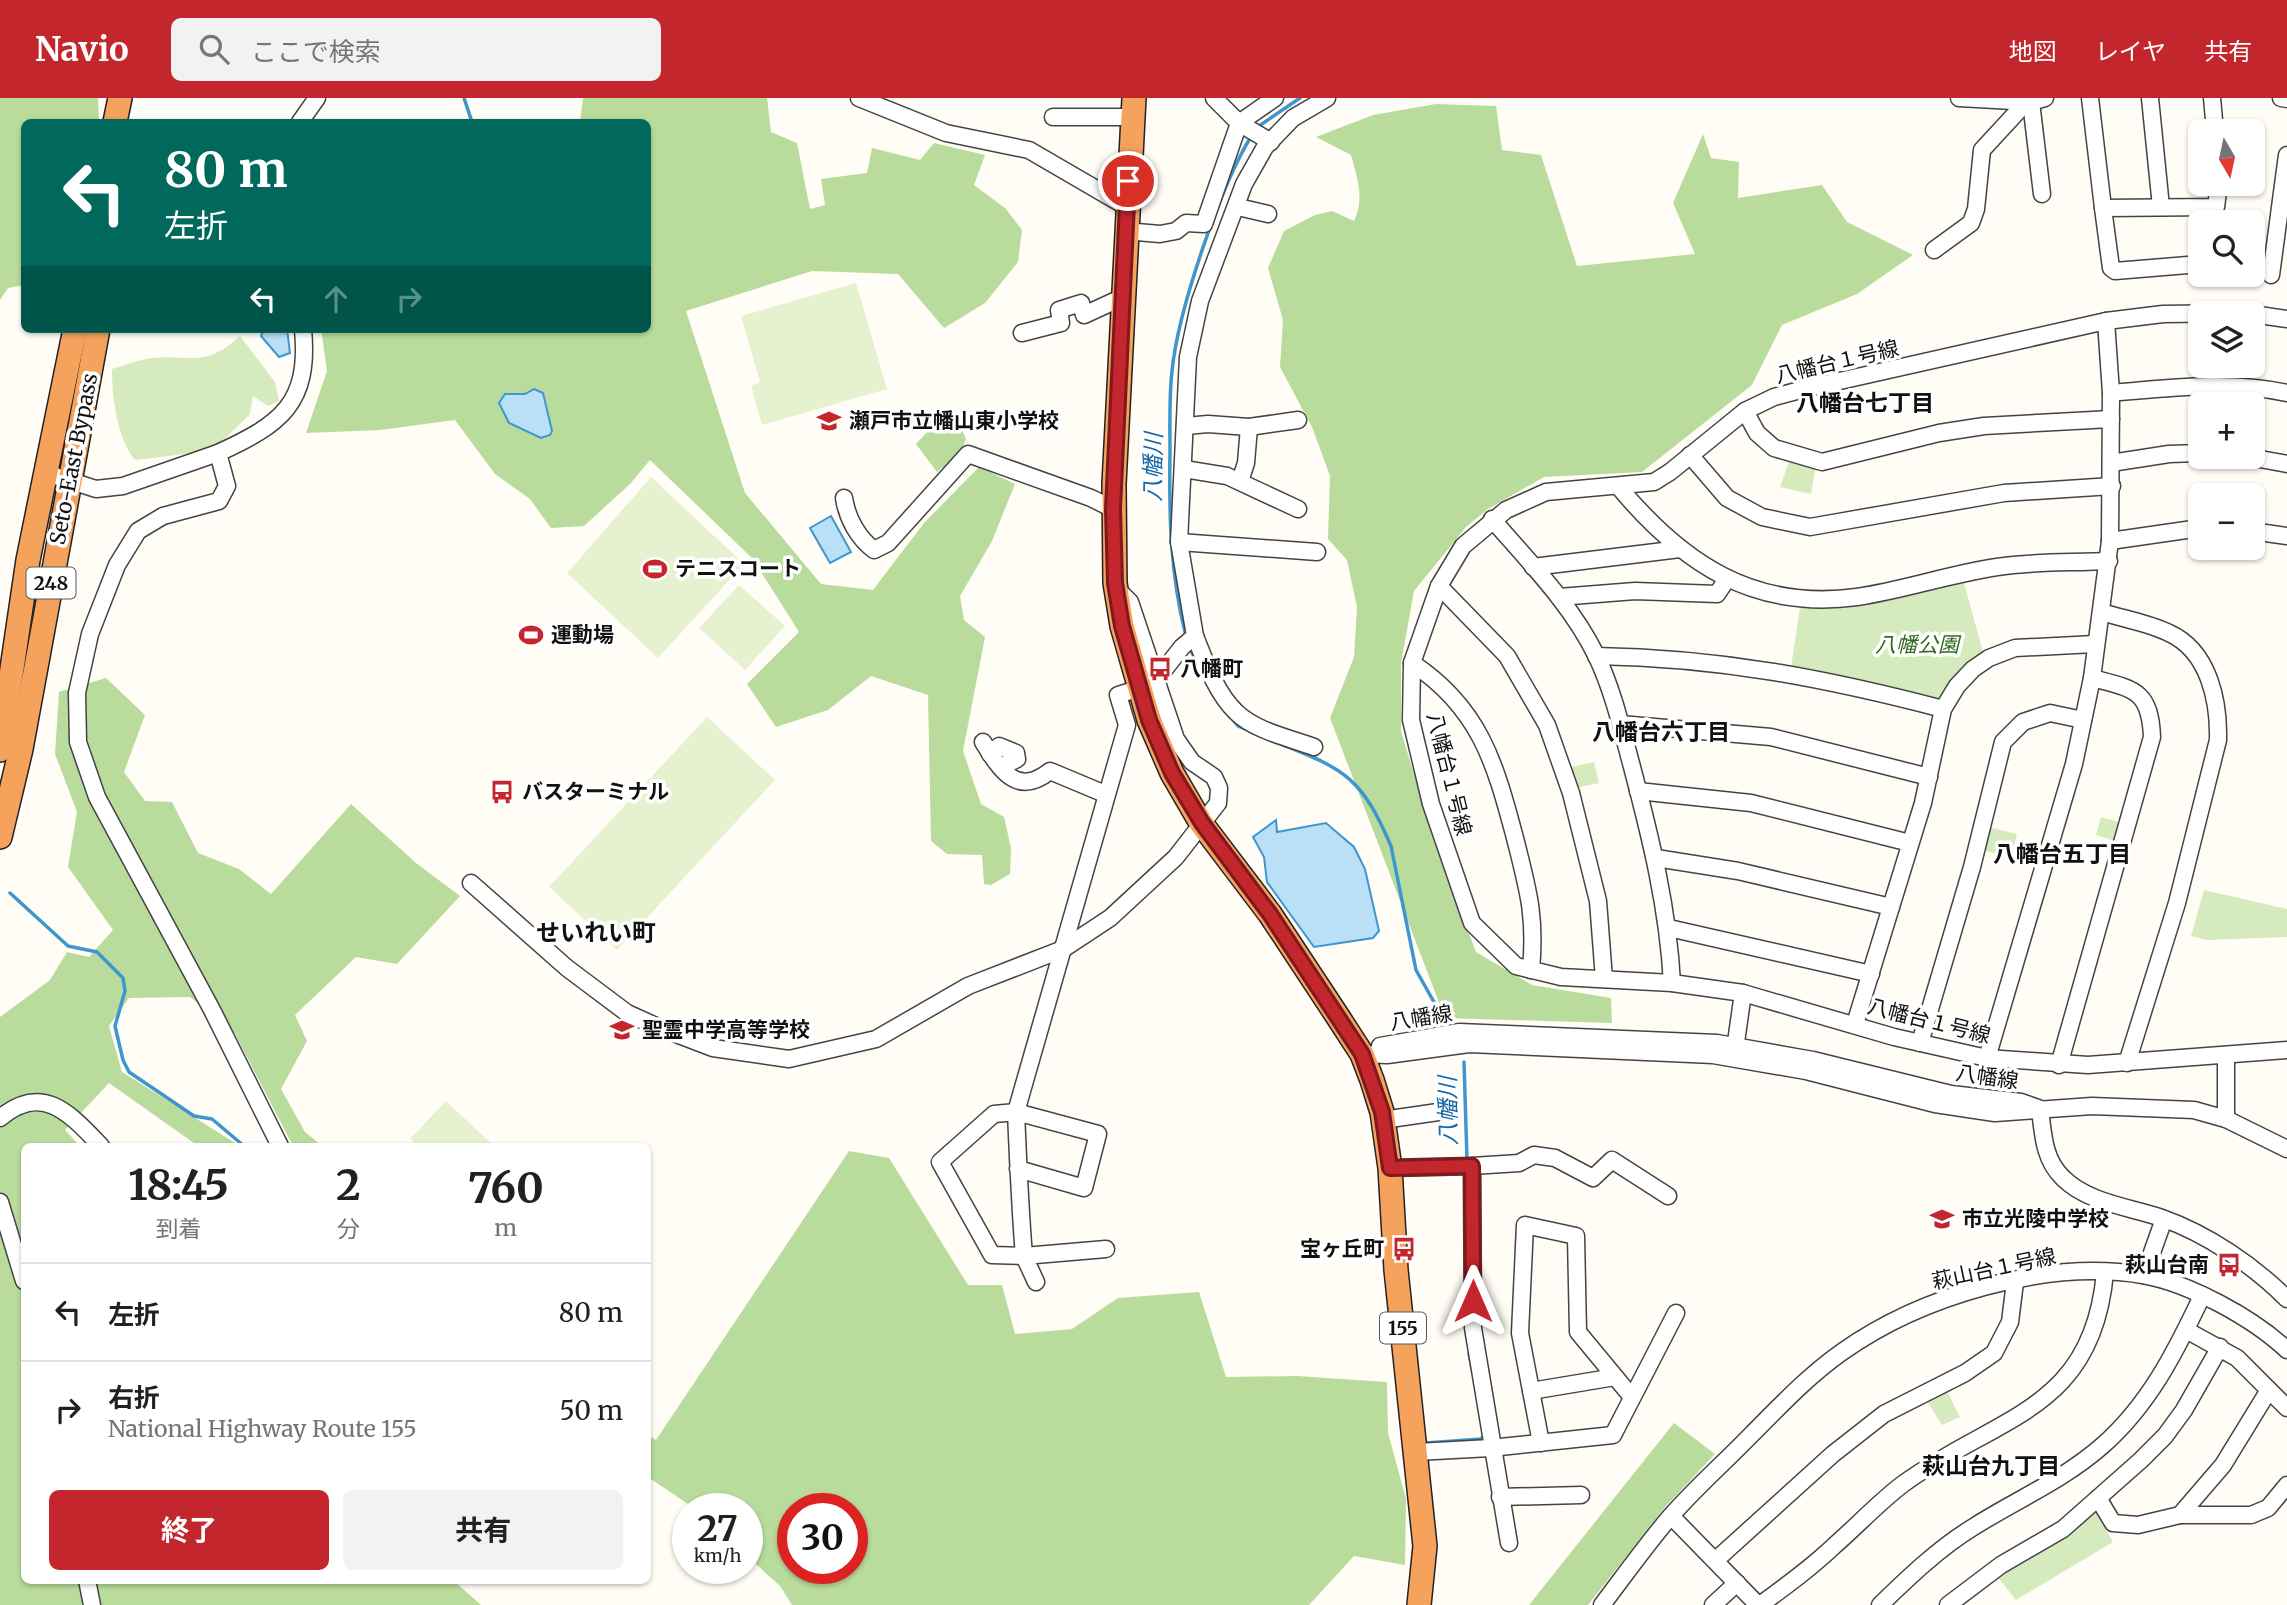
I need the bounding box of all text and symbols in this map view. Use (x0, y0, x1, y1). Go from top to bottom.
search box (171, 18, 661, 81)
text: Navio (35, 29, 129, 70)
icon: search (195, 30, 233, 68)
text: ここで検索 (251, 35, 381, 68)
text: 地図 (2009, 36, 2057, 67)
text: レイヤ (2095, 36, 2166, 67)
text: 共有 (2204, 36, 2252, 67)
north arrow (2188, 119, 2264, 196)
map controls (2188, 119, 2265, 560)
text: 80 m (164, 139, 287, 200)
icon: left (49, 147, 140, 238)
pin (1098, 151, 1158, 211)
icon: arrive (1109, 162, 1147, 200)
text: 左折 (164, 206, 228, 246)
button: search (2188, 210, 2265, 287)
icon: left (244, 280, 282, 318)
icon: ahead (317, 280, 355, 318)
icon: right (390, 280, 428, 318)
button: layers (2188, 301, 2265, 378)
street label: 八幡台１号線 (1772, 334, 1901, 389)
street label: Seto-East Bypass (44, 371, 103, 547)
district label: 八幡台七丁目 (1796, 388, 1934, 417)
button: + (2188, 392, 2265, 469)
school or university icon: 瀬戸市立幡山東小学校 (815, 407, 843, 435)
place label: 瀬戸市立幡山東小学校 (849, 407, 1059, 434)
water label: 八幡川 (1137, 429, 1168, 502)
button: − (2188, 483, 2265, 560)
sports icon: テニスコート (641, 555, 669, 583)
place label: テニスコート (675, 555, 801, 582)
road number: 248 (26, 568, 76, 598)
sports icon: 運動場 (517, 621, 545, 649)
place label: 運動場 (551, 621, 614, 648)
park label: 八幡公園 (1875, 631, 1962, 658)
bus stop icon: 八幡町 (1146, 655, 1174, 683)
place label: 八幡町 (1180, 655, 1243, 682)
street label: 八幡台１号線 (1421, 709, 1478, 838)
district label: 八幡台六丁目 (1592, 717, 1730, 746)
bus stop icon: バスターミナル (488, 778, 516, 806)
place label: バスターミナル (522, 778, 669, 805)
district label: 八幡台五丁目 (1993, 839, 2131, 868)
district label: せいれい町 (536, 917, 656, 948)
street label: 八幡台１号線 (1865, 992, 1994, 1049)
street label: 八幡線 (1388, 999, 1454, 1036)
school or university icon: 聖霊中学高等学校 (608, 1016, 636, 1044)
place label: 聖霊中学高等学校 (642, 1016, 810, 1043)
street label: 八幡線 (1954, 1059, 2020, 1094)
water label: 八幡川 (1432, 1073, 1463, 1146)
text: 18:45 (128, 1159, 229, 1211)
text: 2 (336, 1159, 361, 1211)
text: 760 (468, 1162, 544, 1214)
school or university icon: 市立光陵中学校 (1928, 1205, 1956, 1233)
place label: 市立光陵中学校 (1962, 1205, 2109, 1232)
text: m (494, 1213, 517, 1242)
text: 到着 (155, 1214, 201, 1243)
text: 分 (337, 1214, 360, 1243)
place label: 宝ヶ丘町 (1300, 1235, 1384, 1262)
bus stop icon: 宝ヶ丘町 (1390, 1235, 1418, 1263)
street label: 萩山台１号線 (1929, 1242, 2058, 1295)
place label: 萩山台南 (2125, 1251, 2209, 1278)
bus stop icon: 萩山台南 (2215, 1251, 2243, 1279)
position arrow (1436, 1264, 1510, 1338)
icon: left (49, 1293, 87, 1331)
text: 80 m (559, 1296, 623, 1329)
text: 左折 (108, 1298, 160, 1331)
road number: 155 (1380, 1312, 1426, 1344)
text: 右折 (108, 1381, 160, 1414)
icon: right (49, 1391, 87, 1429)
text: 50 m (559, 1394, 623, 1427)
text: National Highway Route 155 (108, 1414, 417, 1443)
district label: 萩山台九丁目 (1922, 1451, 2060, 1480)
button: 終了 (49, 1490, 329, 1570)
button: 共有 (343, 1490, 623, 1570)
speed limit sign: 30 (777, 1493, 868, 1584)
text: 27 (697, 1507, 738, 1551)
text: km/h (694, 1544, 741, 1567)

